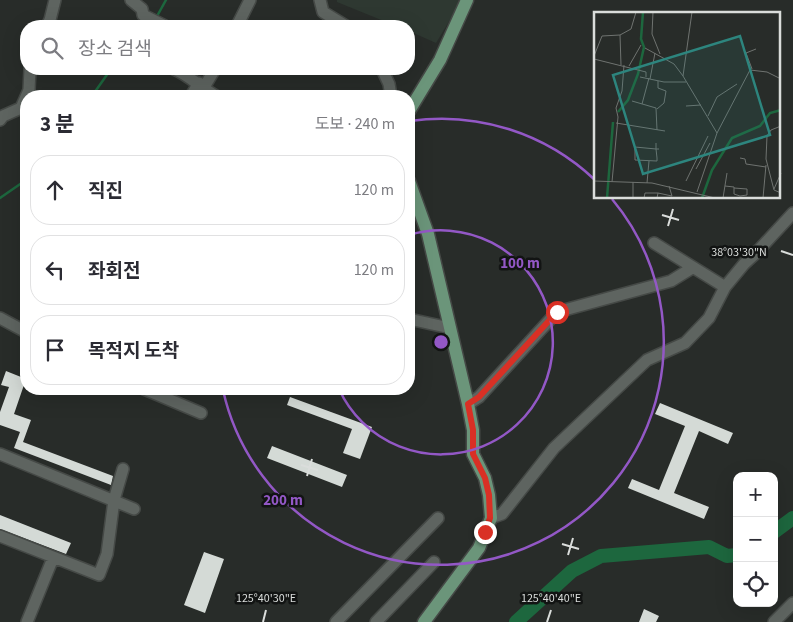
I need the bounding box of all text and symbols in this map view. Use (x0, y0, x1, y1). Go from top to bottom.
inset map (594, 12, 780, 199)
search box (20, 20, 415, 75)
icon: search (38, 34, 66, 62)
text: 장소 검색 (78, 36, 152, 63)
text: 3 분 (40, 109, 75, 139)
text: 도보 · 240 m (315, 113, 395, 135)
icon: ahead (41, 176, 69, 204)
text: 직진 (88, 178, 123, 205)
text: 120 m (354, 179, 394, 201)
text: 38°03'30"N (711, 244, 767, 261)
text: 100 m (500, 253, 540, 274)
icon: left (41, 256, 69, 284)
text: 좌회전 (88, 258, 140, 285)
text: 120 m (354, 259, 394, 281)
route start (546, 301, 569, 324)
centre of rings (432, 333, 450, 351)
icon: arrive (41, 336, 69, 364)
text: 목적지 도착 (88, 338, 179, 365)
map controls (733, 472, 778, 607)
button: + (733, 472, 778, 517)
text: 200 m (263, 490, 303, 511)
button: − (733, 517, 778, 562)
route end (474, 521, 497, 544)
button: locate (733, 562, 778, 607)
text: 125°40'30"E (236, 590, 296, 607)
text: 125°40'40"E (521, 590, 581, 607)

